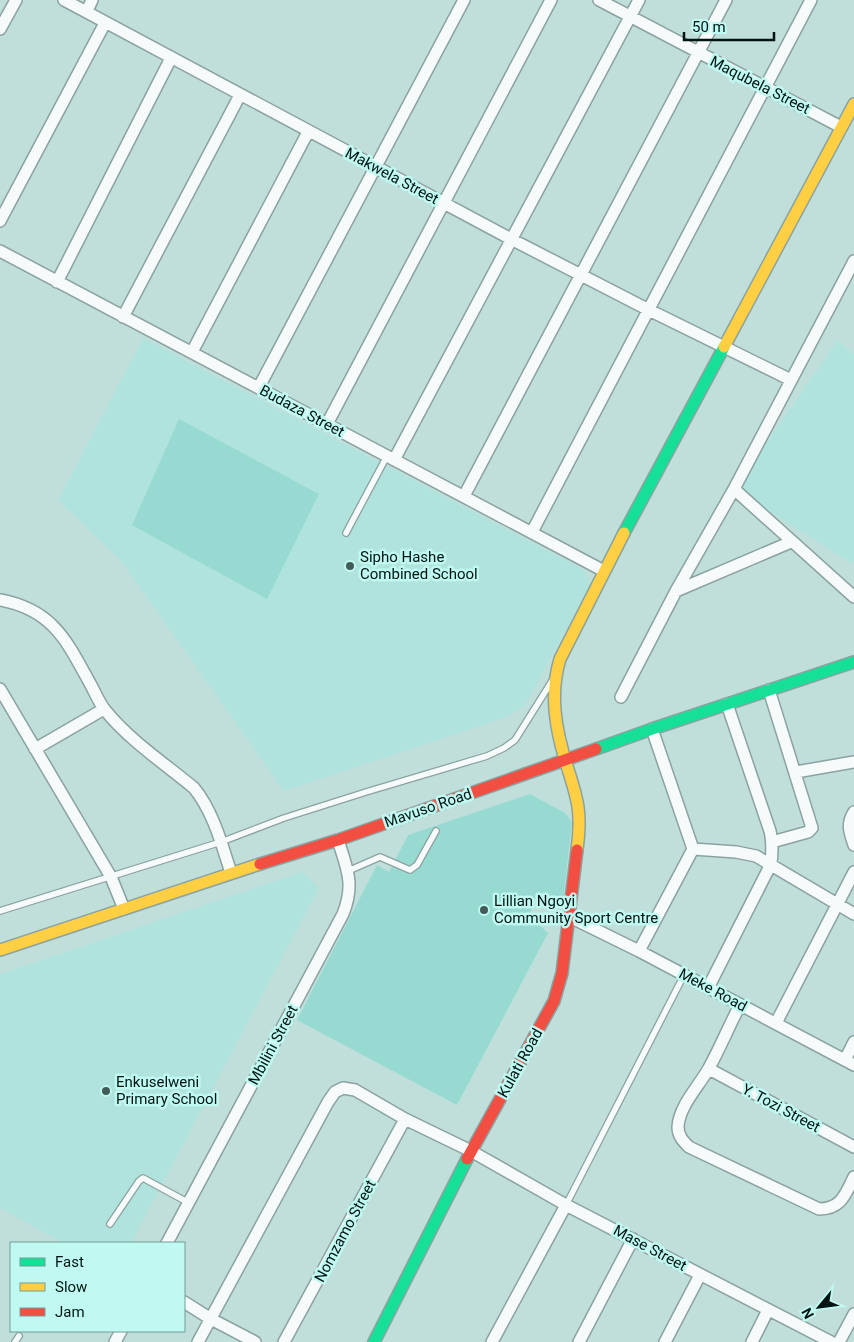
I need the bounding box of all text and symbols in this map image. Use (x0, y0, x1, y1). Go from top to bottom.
scale bar (684, 10, 774, 42)
text: 50 m (692, 18, 726, 36)
street label: Maqubela Street (707, 52, 813, 118)
street label: Makwela Street (342, 144, 442, 208)
street label: Budaza Street (257, 381, 347, 441)
place label: Sipho Hashe Combined School (360, 548, 478, 583)
marker: Sipho Hashe Combined School (344, 560, 356, 572)
street label: Mavuso Road (382, 785, 474, 831)
place label: Lillian Ngoyi Community Sport Centre (494, 892, 658, 927)
marker: Lillian Ngoyi Community Sport Centre (478, 904, 490, 916)
street label: Meke Road (676, 965, 750, 1015)
street label: Mbilini Street (244, 1002, 302, 1088)
street label: Kulati Road (494, 1025, 546, 1101)
place label: Enkuselweni Primary School (116, 1073, 217, 1108)
street label: Y. Tozi Street (739, 1080, 823, 1136)
marker: Enkuselweni Primary School (100, 1085, 112, 1097)
street label: Nomzamo Street (311, 1177, 380, 1285)
street label: Mase Street (610, 1221, 690, 1275)
legend (10, 1242, 185, 1332)
text: Fast (55, 1253, 84, 1271)
text: Slow (55, 1278, 87, 1296)
north arrow (794, 1282, 844, 1332)
text: Jam (55, 1303, 85, 1321)
text: N (798, 1305, 817, 1322)

